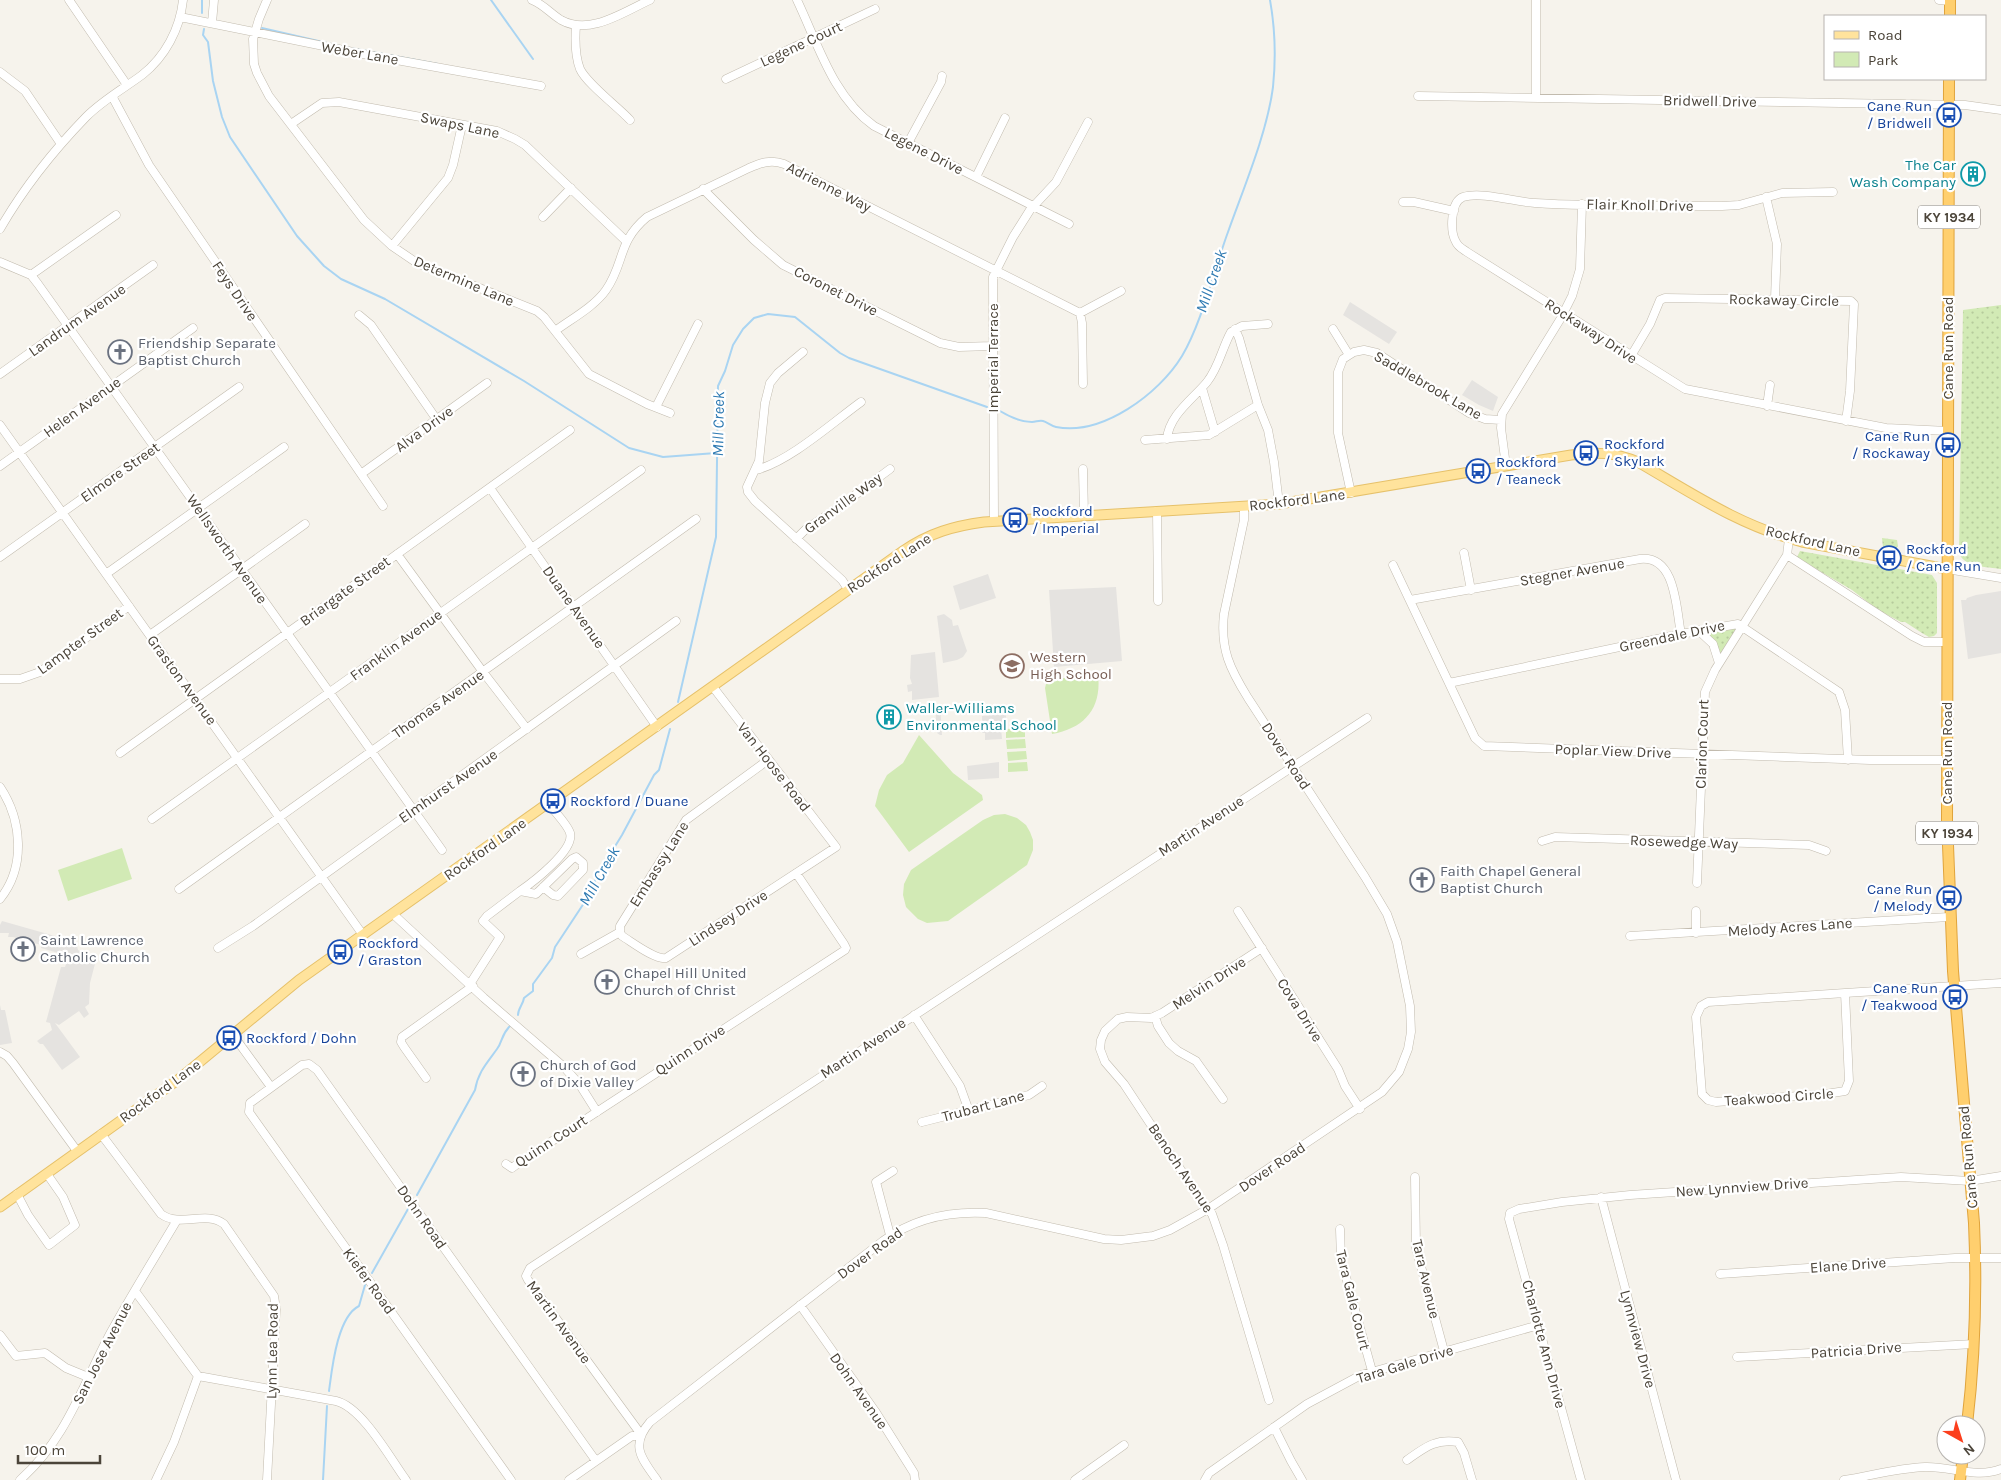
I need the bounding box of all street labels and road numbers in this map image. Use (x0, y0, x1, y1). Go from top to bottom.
street label: Legene Court (757, 17, 845, 71)
street label: Weber Lane (320, 37, 400, 69)
street label: Bridwell Drive (1663, 91, 1757, 111)
street label: Swaps Lane (419, 108, 501, 142)
street label: Legene Drive (881, 123, 967, 179)
street label: Adrienne Way (784, 158, 874, 216)
street label: Flair Knoll Drive (1586, 195, 1694, 215)
road number: KY 1934 (1918, 206, 1980, 228)
street label: Determine Lane (411, 252, 517, 310)
street label: Feys Drive (208, 258, 262, 324)
street label: Coronet Drive (791, 262, 881, 320)
street label: Landrum Avenue (25, 280, 129, 360)
street label: Rockaway Circle (1729, 290, 1839, 310)
street label: Rockaway Drive (1541, 294, 1641, 368)
street label: Cane Run Road (1939, 296, 1957, 400)
street label: Imperial Terrace (984, 303, 1002, 413)
street label: Saddlebrook Lane (1371, 347, 1485, 423)
street label: Helen Avenue (40, 373, 124, 441)
street label: Alva Drive (392, 402, 456, 456)
street label: Elmore Street (77, 438, 163, 506)
street label: Granville Way (800, 469, 886, 537)
street label: Rockford Lane (1248, 485, 1346, 515)
street label: Wellsworth Avenue (183, 491, 271, 607)
street label: Rockford Lane (1764, 521, 1862, 561)
street label: Rockford Lane (844, 529, 934, 597)
street label: Briargate Street (296, 552, 394, 630)
street label: Stegner Avenue (1518, 554, 1626, 590)
street label: Duane Avenue (539, 562, 609, 652)
street label: Lampter Street (34, 604, 127, 678)
street label: Franklin Avenue (346, 605, 446, 685)
street label: Greendale Drive (1618, 616, 1726, 656)
street label: Graston Avenue (143, 631, 221, 729)
street label: Thomas Avenue (389, 666, 487, 742)
street label: Clarion Court (1691, 698, 1713, 789)
street label: Cane Run Road (1938, 701, 1956, 805)
street label: Van Hoose Road (733, 719, 815, 815)
street label: Dover Road (1258, 719, 1314, 793)
street label: Poplar View Drive (1554, 740, 1672, 762)
street label: Elmhurst Avenue (395, 745, 501, 827)
street label: Martin Avenue (1155, 792, 1247, 860)
street label: Rockford Lane (440, 814, 530, 884)
street label: Embassy Lane (625, 818, 693, 910)
road number: KY 1934 (1916, 821, 1978, 844)
street label: Rosewedge Way (1630, 831, 1738, 853)
street label: Lindsey Drive (685, 886, 771, 950)
street label: Melody Acres Lane (1727, 914, 1853, 940)
street label: Melvin Drive (1169, 953, 1249, 1013)
street label: Cova Drive (1273, 975, 1327, 1045)
street label: Martin Avenue (817, 1014, 909, 1082)
street label: Quinn Drive (652, 1021, 728, 1079)
street label: Rockford Lane (116, 1055, 204, 1127)
street label: Teakwood Circle (1724, 1084, 1834, 1110)
street label: Trubart Lane (940, 1086, 1026, 1126)
street label: Cane Run Road (1955, 1105, 1981, 1209)
street label: Quinn Court (511, 1111, 591, 1171)
street label: Benoch Avenue (1144, 1120, 1218, 1216)
street label: Dover Road (1235, 1138, 1309, 1196)
street label: New Lynnview Drive (1675, 1173, 1809, 1201)
street label: Dohn Road (393, 1181, 451, 1253)
street label: Dover Road (834, 1223, 906, 1283)
street label: Tara Avenue (1408, 1237, 1444, 1321)
street label: Kiefer Road (339, 1244, 399, 1318)
street label: Tara Gale Court (1332, 1248, 1374, 1352)
street label: Elane Drive (1809, 1253, 1887, 1277)
street label: Martin Avenue (523, 1277, 595, 1367)
street label: Charlotte Ann Drive (1518, 1278, 1570, 1410)
street label: Lynnview Drive (1616, 1288, 1660, 1390)
street label: San Jose Avenue (68, 1299, 136, 1407)
street label: Lynn Lea Road (262, 1303, 282, 1399)
street label: Patricia Drive (1810, 1338, 1902, 1362)
street label: Tara Gale Drive (1354, 1341, 1456, 1387)
street label: Dohn Avenue (826, 1349, 892, 1433)

